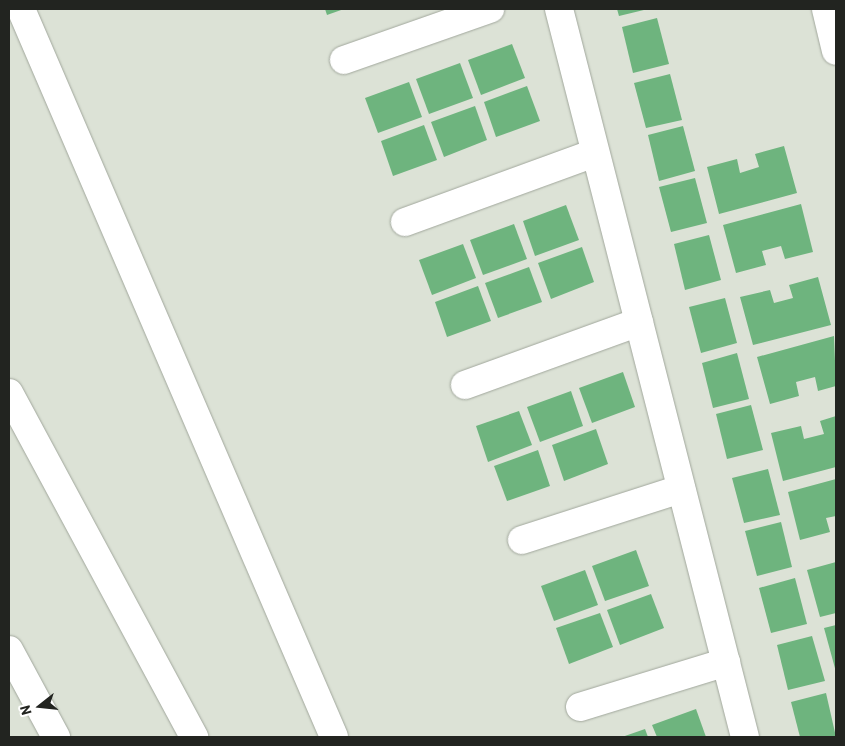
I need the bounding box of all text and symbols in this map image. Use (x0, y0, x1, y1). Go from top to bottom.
north arrow (15, 681, 65, 731)
text: N (16, 703, 35, 717)

